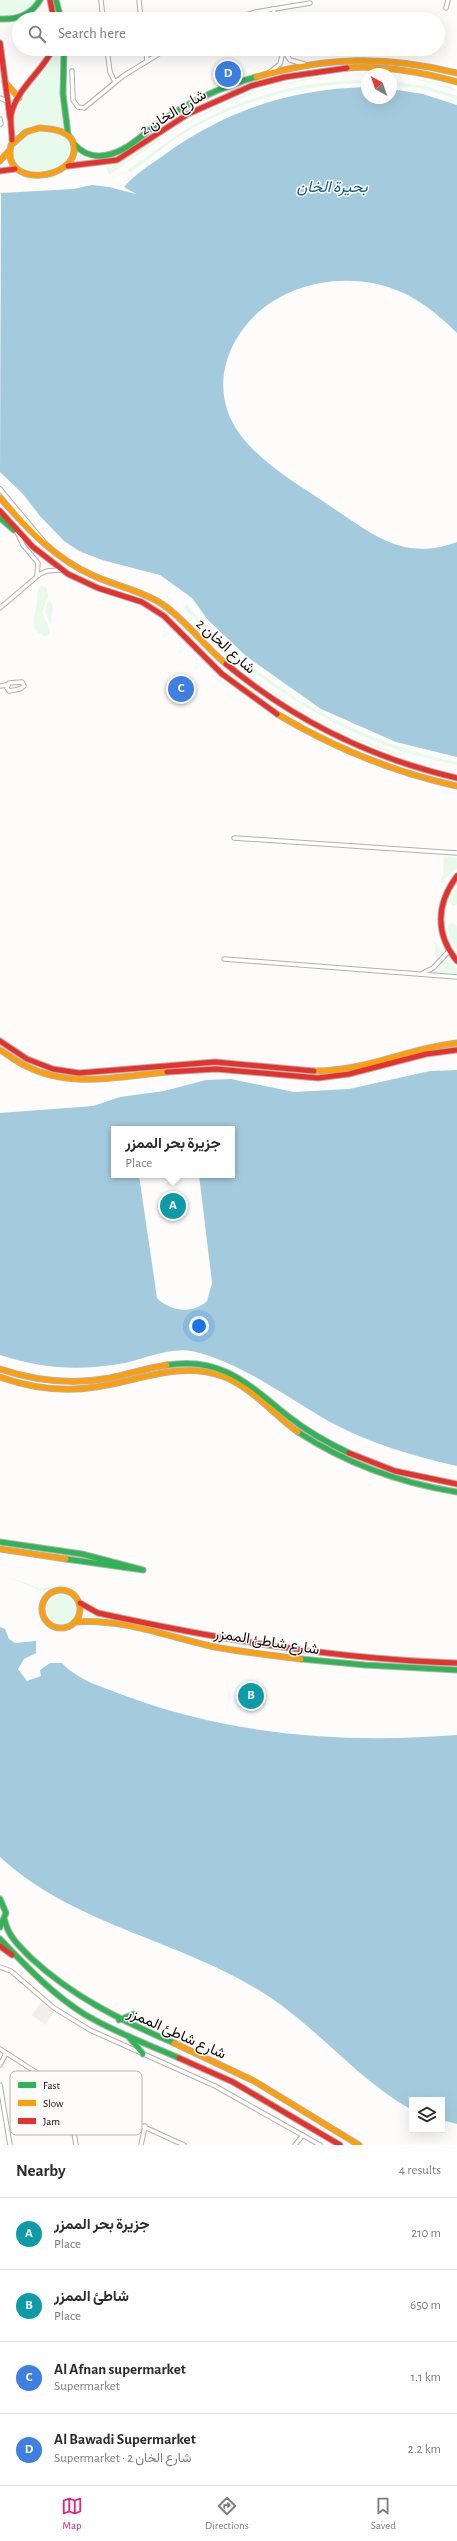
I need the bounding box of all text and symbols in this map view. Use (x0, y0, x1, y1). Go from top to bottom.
search box (12, 12, 445, 56)
icon: search (26, 23, 48, 45)
text: Search here (58, 26, 126, 41)
pin: D (215, 59, 241, 89)
north arrow (361, 68, 397, 104)
street label: شارع الخان 2 (138, 87, 211, 141)
water label: بحيرة الخان (297, 179, 369, 197)
street label: شارع الخان 2 (191, 616, 258, 679)
pin: C (168, 674, 194, 704)
popup (111, 1126, 235, 1178)
text: جزيرة بحر الممزر (125, 1136, 221, 1151)
text: Place (125, 1157, 152, 1170)
pin: A (160, 1191, 186, 1221)
your location (189, 1316, 209, 1336)
street label: شارع شاطئ الممزر (212, 1626, 321, 1660)
pin: B (238, 1681, 264, 1711)
street label: شارع شاطئ الممزر (123, 2005, 228, 2065)
legend (10, 2071, 142, 2135)
text: Fast (43, 2080, 61, 2091)
map controls (409, 2097, 445, 2133)
button: layers (409, 2097, 445, 2133)
text: Slow (43, 2098, 64, 2109)
text: Jam (43, 2116, 60, 2127)
text: Nearby (16, 2162, 66, 2179)
text: 4 results (399, 2164, 441, 2177)
text: جزيرة بحر الممزر (54, 2217, 150, 2232)
text: A (25, 2227, 33, 2240)
text: 210 m (411, 2227, 441, 2240)
text: Place (54, 2238, 81, 2251)
text: شاطئ الممزر (54, 2289, 129, 2304)
text: B (25, 2299, 33, 2312)
text: 650 m (410, 2299, 441, 2312)
text: Place (54, 2310, 81, 2323)
text: Al Afnan supermarket (54, 2362, 186, 2377)
text: C (26, 2371, 32, 2384)
text: 1.1 km (411, 2371, 441, 2384)
text: Supermarket (54, 2380, 120, 2393)
text: Al Bawadi Supermarket (54, 2432, 196, 2447)
text: D (25, 2443, 33, 2456)
text: 2.2 km (408, 2443, 441, 2456)
text: Supermarket · شارع الخان 2 (54, 2452, 191, 2465)
tab: Map (61, 2495, 83, 2532)
tab: Directions (205, 2495, 249, 2532)
tab: Saved (371, 2495, 396, 2532)

